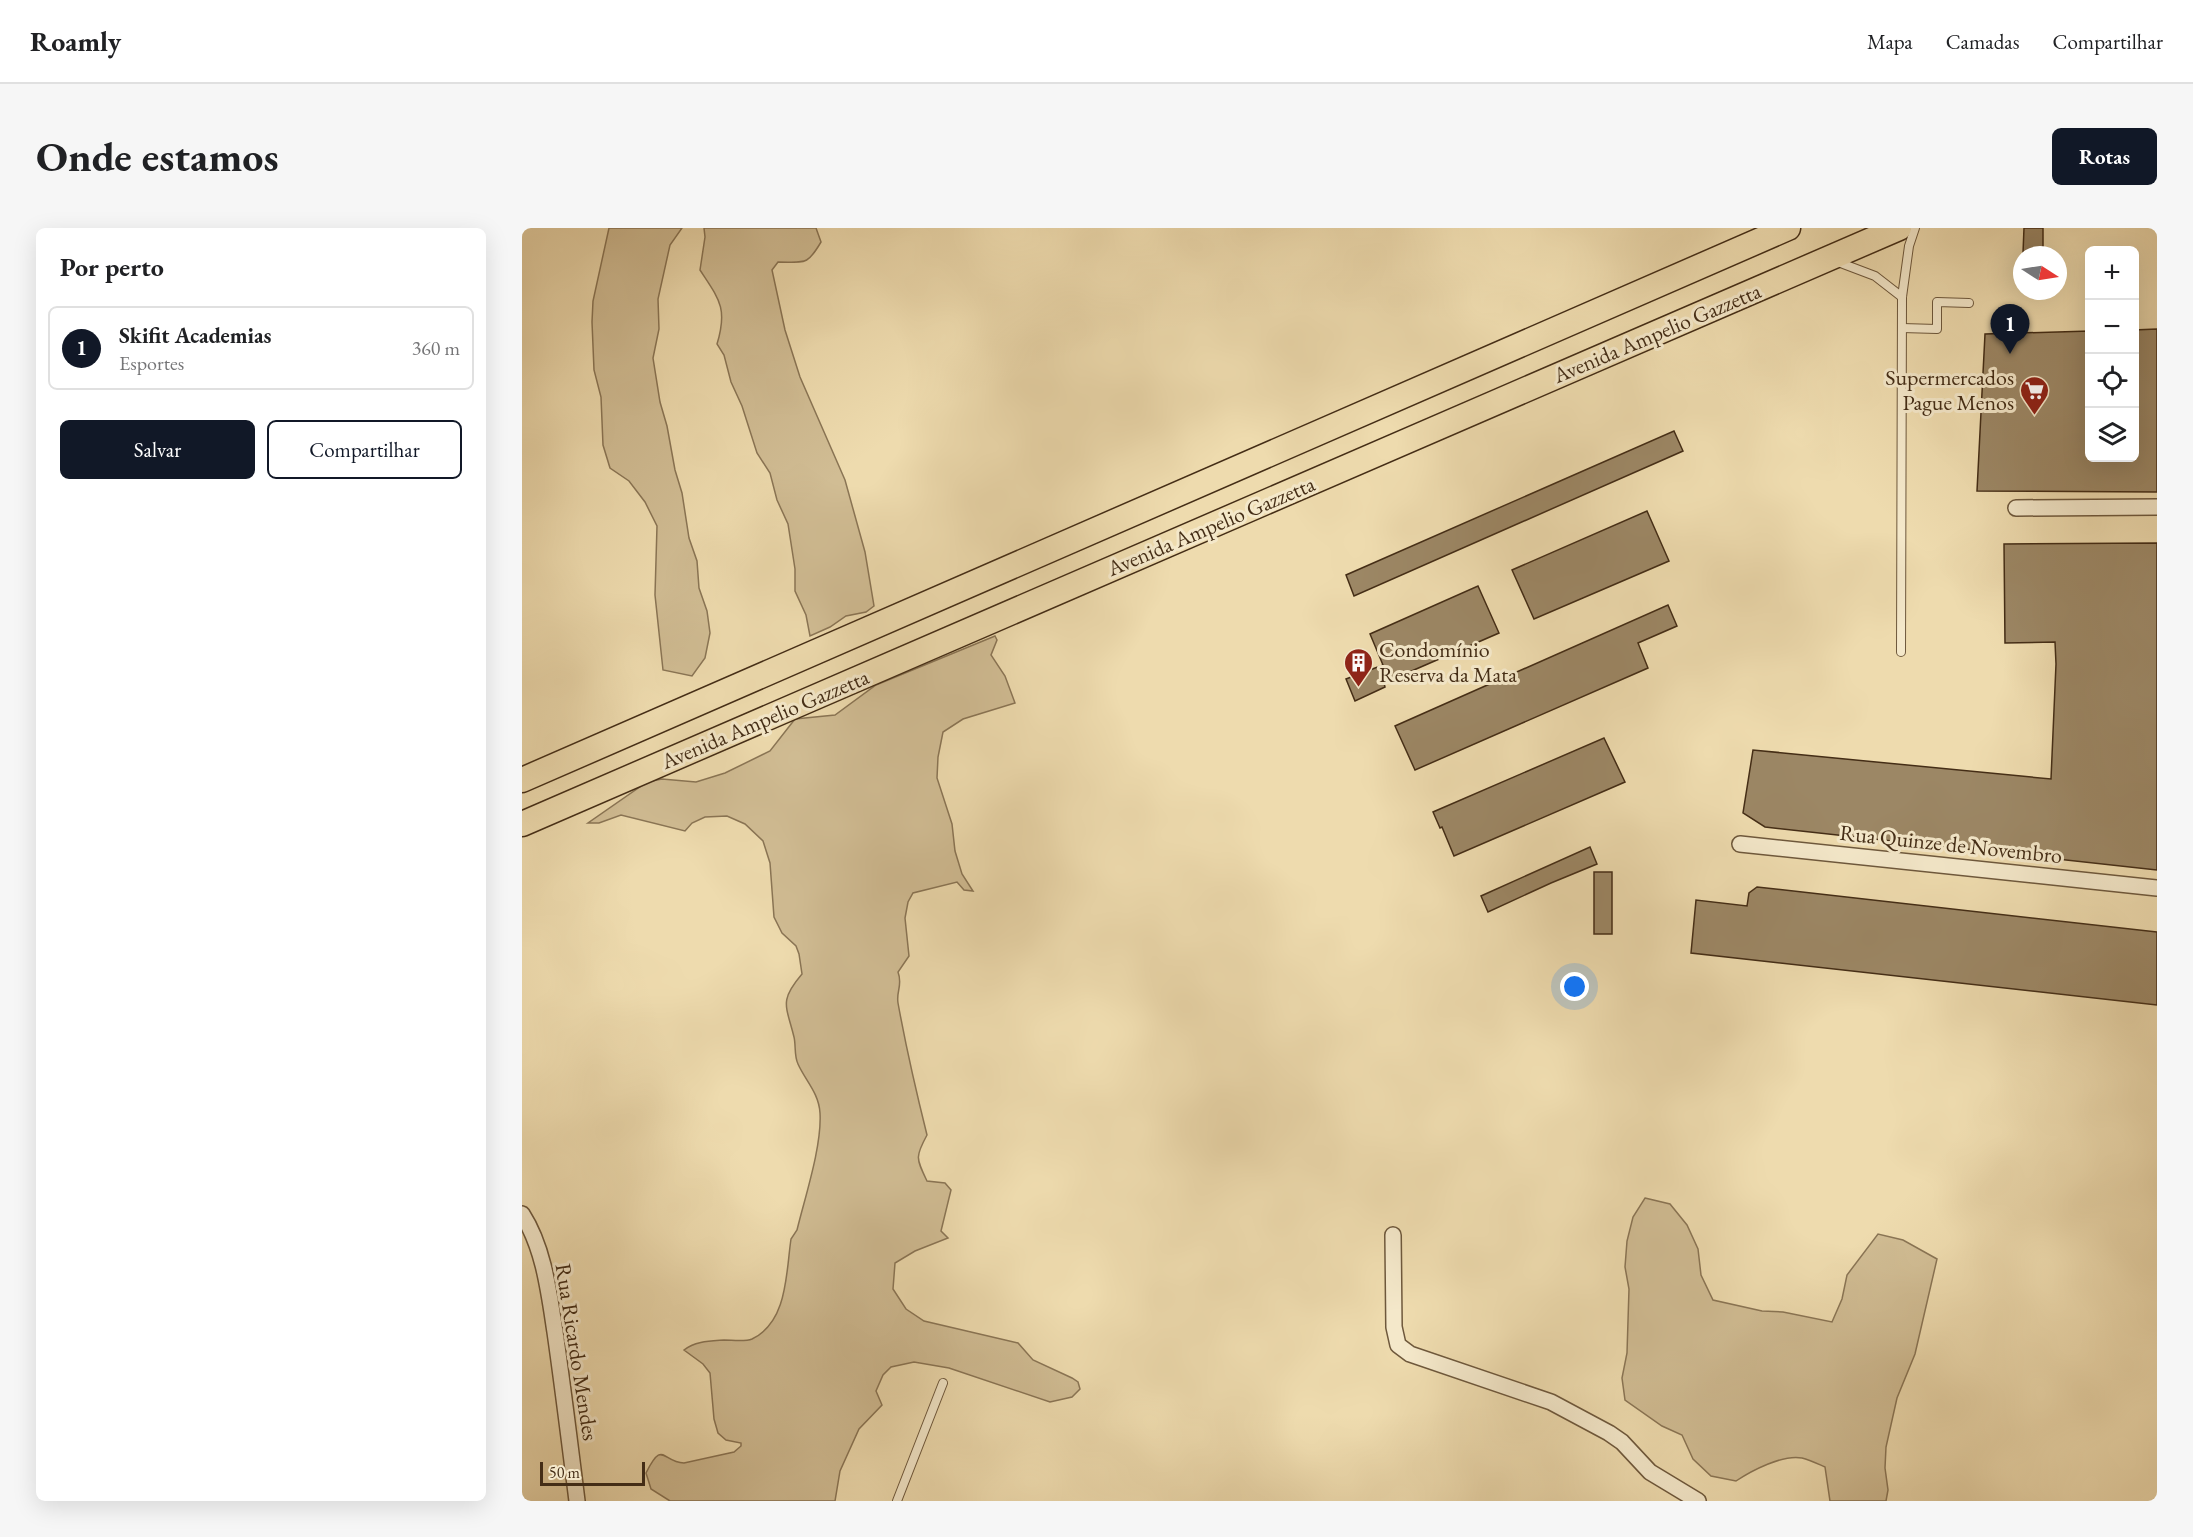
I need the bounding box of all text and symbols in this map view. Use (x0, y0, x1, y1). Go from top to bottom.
text: Roamly (30, 23, 121, 59)
text: Mapa (1867, 28, 1913, 55)
text: Camadas (1946, 28, 2019, 55)
text: Compartilhar (2052, 28, 2163, 55)
button: Rotas (2052, 128, 2157, 185)
text: Onde estamos (36, 129, 279, 184)
north arrow (2013, 246, 2067, 300)
map controls (2085, 246, 2139, 462)
button: + (2085, 246, 2139, 300)
text: Por perto (60, 250, 164, 284)
street label: Avenida Ampelio Gazzetta (1548, 276, 1766, 390)
button: − (2085, 300, 2139, 354)
pin: 1 (1990, 304, 2030, 354)
text: Skifit Academias (119, 321, 271, 350)
text: 1 (76, 335, 87, 361)
text: 360 m (412, 335, 460, 361)
text: Esportes (119, 350, 184, 376)
button: locate (2085, 354, 2139, 408)
place label: Supermercados Pague Menos (1885, 363, 2014, 417)
supermarket icon: Supermercados Pague Menos (2019, 374, 2051, 416)
button: layers (2085, 408, 2139, 462)
button: Salvar (60, 420, 255, 479)
button: Compartilhar (267, 420, 462, 479)
street label: Avenida Ampelio Gazzetta (1102, 469, 1320, 583)
place label: Condomínio Reserva da Mata (1379, 635, 1517, 689)
building icon: Condomínio Reserva da Mata (1342, 646, 1374, 688)
street label: Avenida Ampelio Gazzetta (656, 662, 874, 776)
street label: Rua Quinze de Novembro (1838, 818, 2064, 870)
your location (1560, 972, 1589, 1001)
street label: Rua Ricardo Mendes (549, 1261, 605, 1443)
scale bar (540, 1459, 645, 1486)
text: 50 m (549, 1462, 580, 1483)

